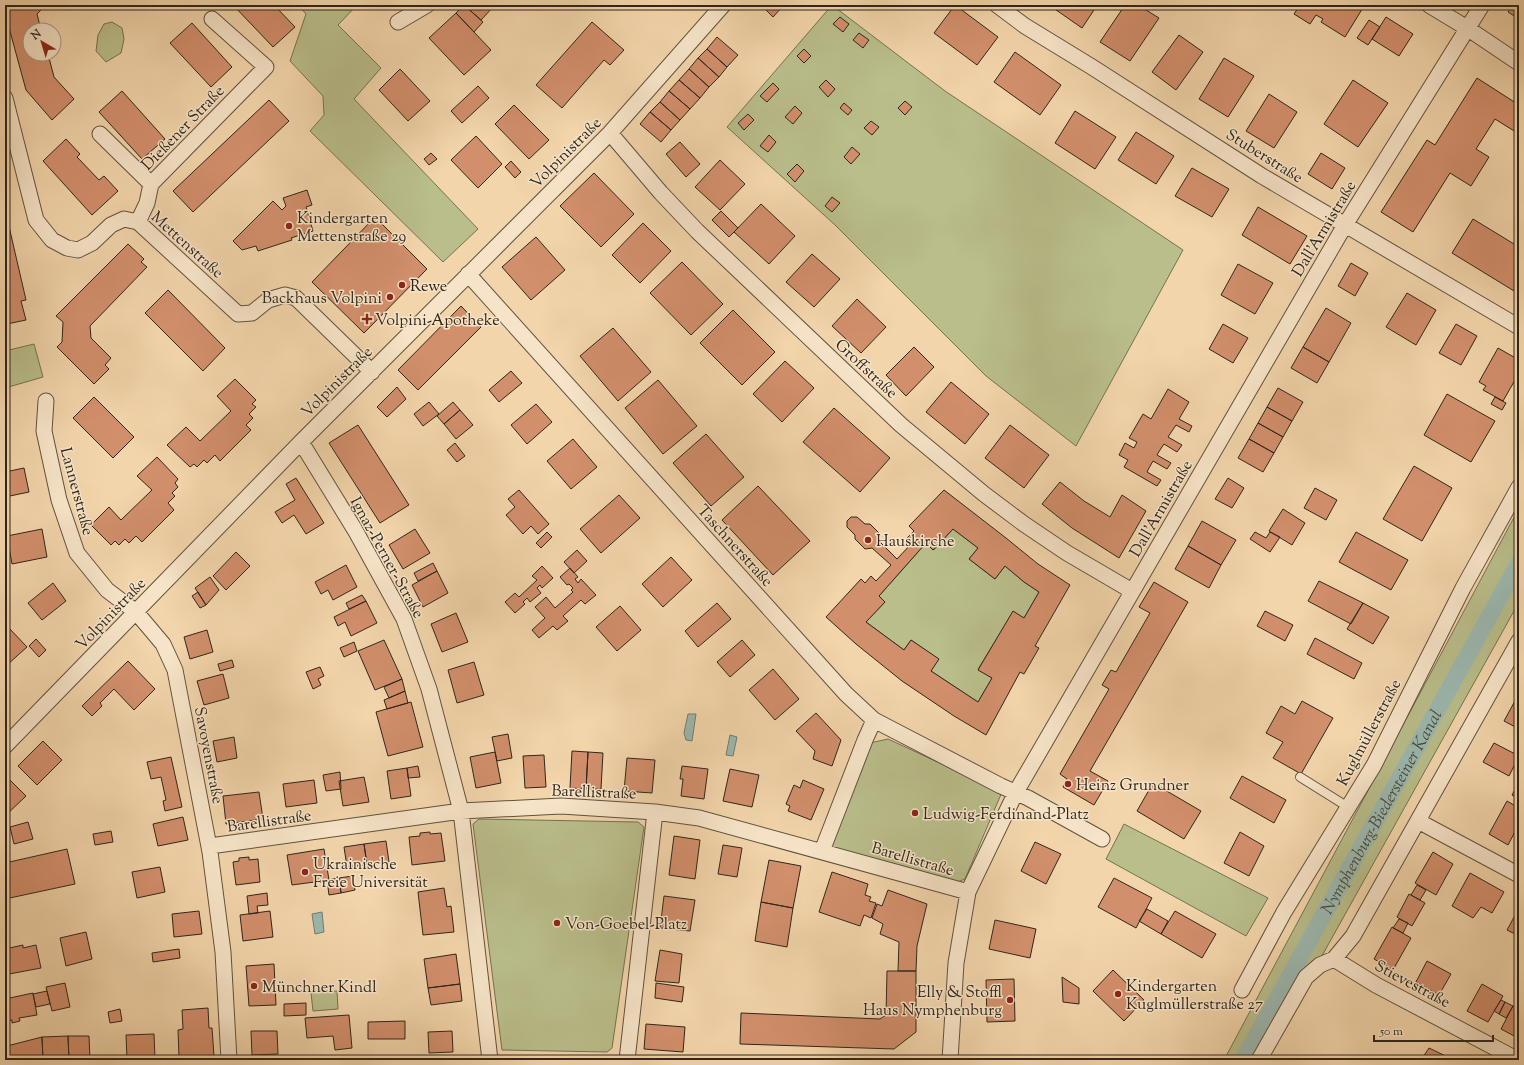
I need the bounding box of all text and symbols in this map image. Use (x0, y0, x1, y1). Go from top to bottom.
north arrow (22, 22, 62, 62)
text: N (27, 26, 45, 45)
street label: Dießener Straße (137, 81, 231, 177)
street label: Volpinistraße (526, 113, 608, 195)
street label: Stuberstraße (1221, 124, 1307, 190)
street label: Dall'Armistraße (1287, 177, 1363, 282)
street label: Mettenstraße (145, 207, 228, 285)
place label: Kindergarten Mettenstraße 29 (297, 208, 407, 249)
marker: Kindergarten Mettenstraße 29 (284, 221, 294, 231)
place label: Rewe (410, 276, 447, 299)
marker: Rewe (397, 280, 407, 290)
place label: Backhaus Volpini (262, 288, 382, 311)
marker: Backhaus Volpini (385, 292, 395, 302)
place label: Volpini-Apotheke (375, 310, 500, 333)
marker: Volpini-Apotheke (362, 314, 372, 324)
street label: Groffstraße (829, 335, 902, 405)
street label: Volpinistraße (297, 342, 379, 424)
street label: Lannerstraße (53, 445, 98, 538)
street label: Dall'Armistraße (1125, 456, 1199, 562)
street label: Ignaz-Perner-Straße (343, 493, 429, 623)
street label: Taschnerstraße (691, 500, 777, 593)
place label: Hauskirche (876, 531, 954, 554)
marker: Hauskirche (863, 535, 873, 545)
street label: Volpinistraße (71, 573, 152, 656)
street label: Kuglmüllerstraße (1332, 676, 1408, 791)
street label: Savoyenstraße (187, 705, 228, 806)
water label: Nymphenburg-Biedersteiner Kanal (1316, 706, 1449, 919)
place label: Heinz Grundner (1076, 775, 1189, 798)
marker: Heinz Grundner (1063, 779, 1073, 789)
street label: Barellistraße (551, 781, 637, 806)
place label: Ludwig-Ferdinand-Platz (923, 804, 1089, 827)
street label: Barellistraße (226, 805, 313, 840)
marker: Ludwig-Ferdinand-Platz (910, 808, 920, 818)
street label: Barellistraße (868, 838, 956, 883)
place label: Ukrainische Freie Universität (313, 854, 428, 895)
marker: Ukrainische Freie Universität (300, 867, 310, 877)
place label: Von-Goebel-Platz (565, 914, 687, 937)
marker: Von-Goebel-Platz (552, 918, 562, 928)
street label: Stievestraße (1370, 956, 1454, 1015)
place label: Kindergarten Kuglmüllerstraße 27 (1126, 976, 1263, 1017)
place label: Münchner Kindl (262, 977, 377, 1000)
marker: Münchner Kindl (249, 981, 259, 991)
place label: Elly & Stoffl Haus Nymphenburg (863, 982, 1002, 1023)
marker: Kindergarten Kuglmüllerstraße 27 (1113, 989, 1123, 999)
marker: Elly & Stoffl Haus Nymphenburg (1005, 995, 1015, 1005)
scale bar (1374, 1017, 1493, 1043)
text: 50 m (1379, 1023, 1403, 1041)

